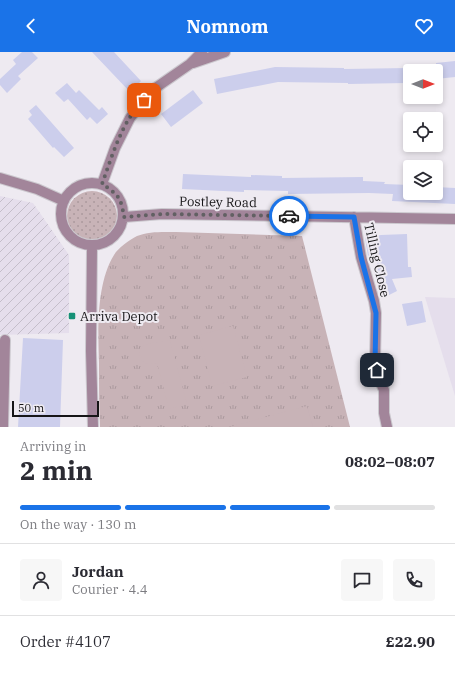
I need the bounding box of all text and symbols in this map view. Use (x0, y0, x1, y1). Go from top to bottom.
icon: back (20, 15, 42, 37)
text: Nomnom (187, 15, 268, 38)
icon: heart (413, 15, 435, 37)
north arrow (403, 64, 443, 104)
map controls (403, 64, 443, 200)
pin (127, 83, 161, 117)
icon: bag (133, 89, 155, 111)
button: locate (403, 112, 443, 152)
button: layers (403, 160, 443, 200)
street label: Postley Road (179, 193, 257, 211)
courier (269, 196, 309, 236)
icon: car (278, 205, 300, 227)
street label: Tilling Close (360, 221, 394, 299)
place label: Arriva Depot (80, 308, 158, 325)
marker: Arriva Depot (67, 311, 77, 321)
pin (360, 353, 394, 387)
icon: home (366, 359, 388, 381)
scale bar (12, 399, 99, 418)
text: 50 m (18, 401, 44, 415)
text: Arriving in (20, 438, 86, 455)
text: 08:02–08:07 (345, 452, 435, 471)
text: 2 min (20, 453, 93, 487)
text: On the way · 130 m (20, 516, 136, 533)
button: person (20, 559, 62, 601)
button: chat (341, 559, 383, 601)
button: phone (393, 559, 435, 601)
text: Jordan (72, 562, 124, 581)
text: Courier · 4.4 (72, 581, 148, 598)
text: Order #4107 (20, 632, 111, 651)
text: £22.90 (386, 632, 435, 651)

